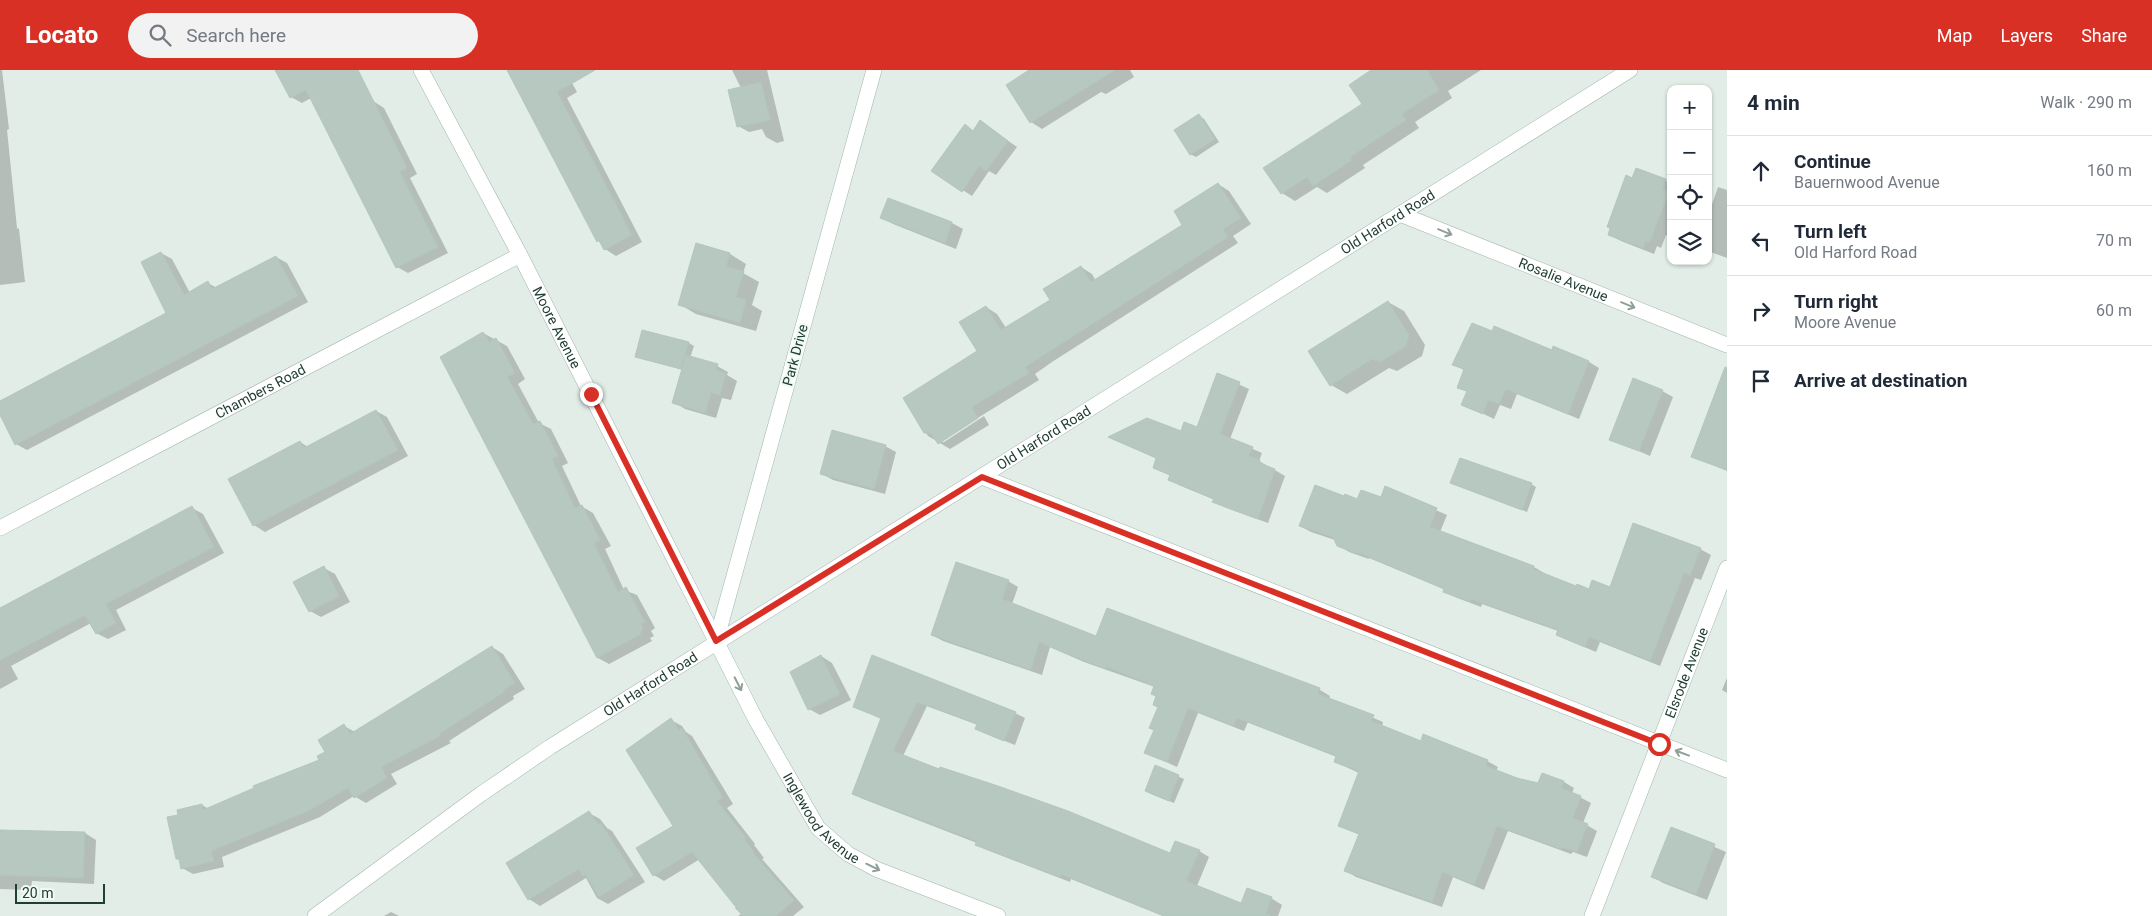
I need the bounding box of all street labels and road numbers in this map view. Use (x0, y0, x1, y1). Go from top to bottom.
street label: Old Harford Road (1338, 187, 1438, 257)
street label: Rosalie Avenue (1516, 254, 1610, 305)
street label: Moore Avenue (529, 284, 584, 371)
street label: Park Drive (779, 322, 811, 388)
street label: Chambers Road (212, 361, 308, 422)
street label: Old Harford Road (994, 402, 1094, 473)
street label: Elsrode Avenue (1662, 625, 1711, 720)
street label: Old Harford Road (600, 649, 700, 720)
street label: Inglewood Avenue (780, 770, 862, 867)

